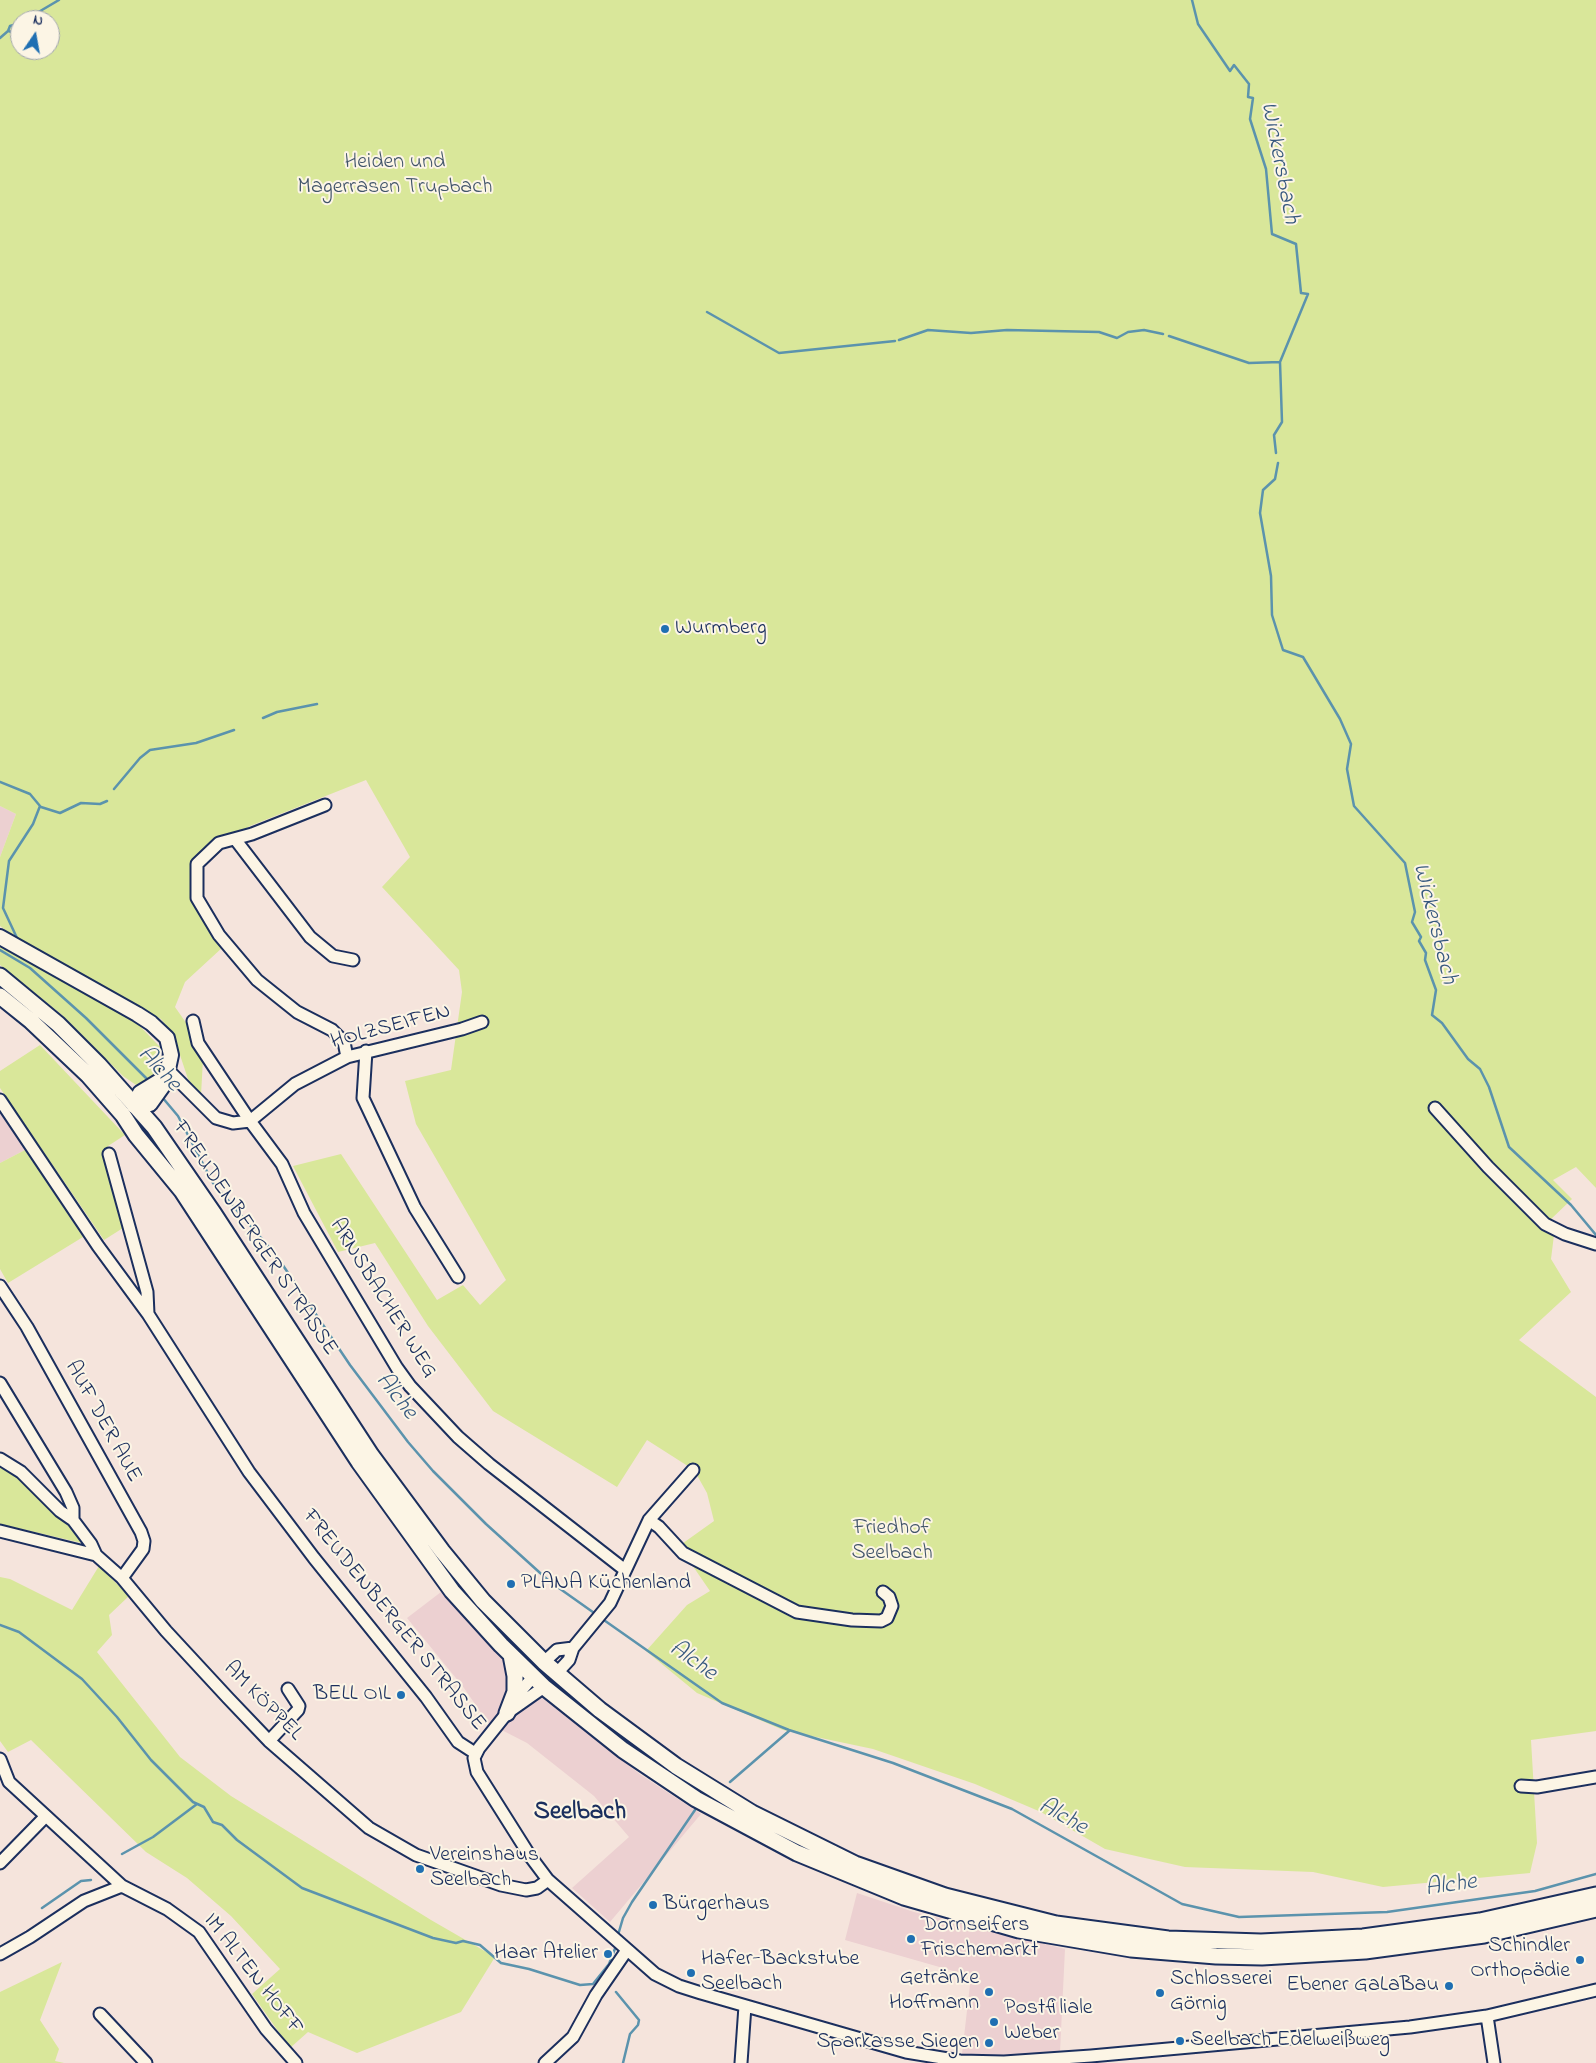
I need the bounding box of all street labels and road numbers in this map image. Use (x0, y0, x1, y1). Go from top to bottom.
street label: HOLZSEIFEN (328, 999, 454, 1057)
street label: FREUDENBERGER STRASSE (166, 1117, 342, 1361)
street label: ARNSBACHER WEG (322, 1214, 442, 1384)
street label: AUF DER AUE (58, 1356, 146, 1488)
street label: FREUDENBERGER STRASSE (295, 1505, 491, 1737)
street label: AM KÖPPEL (217, 1657, 307, 1747)
street label: IM ALTEN HOFF (196, 1909, 308, 2041)

